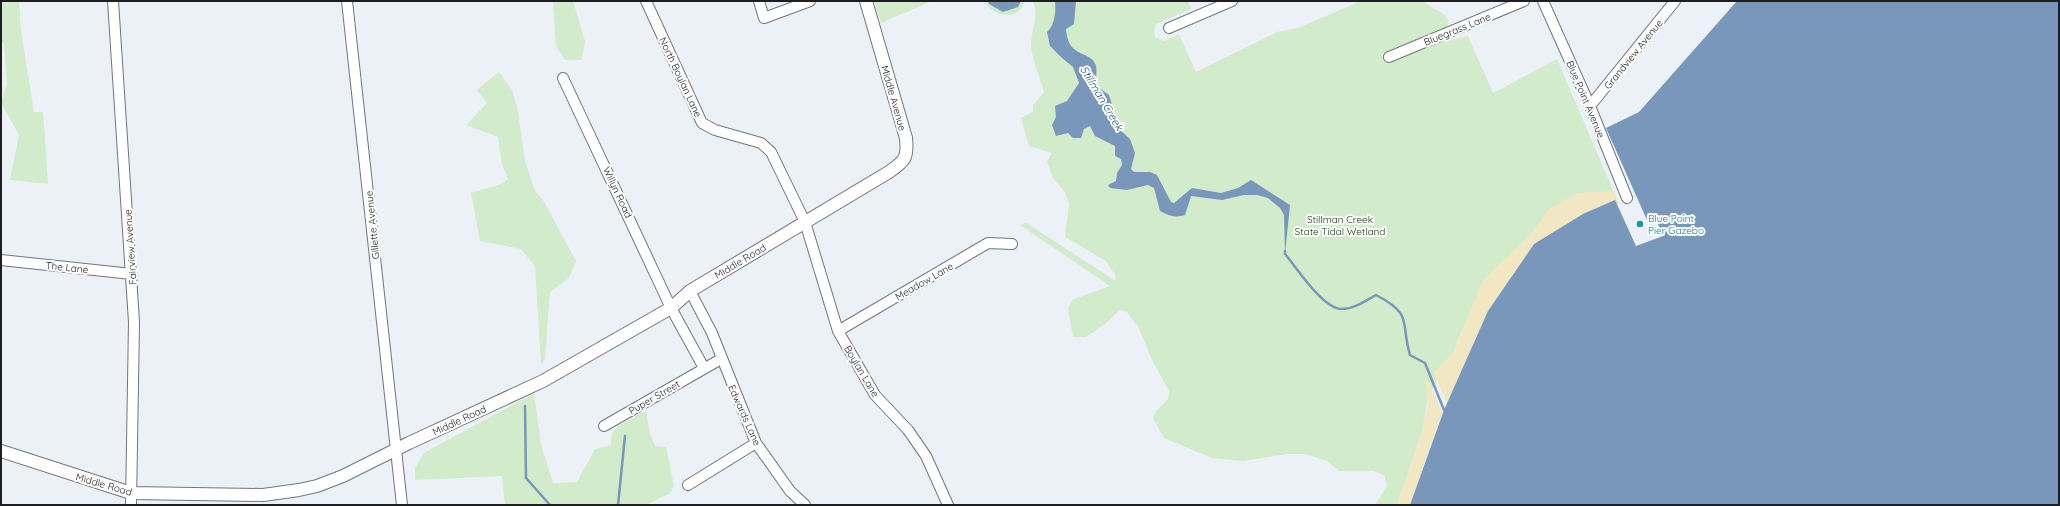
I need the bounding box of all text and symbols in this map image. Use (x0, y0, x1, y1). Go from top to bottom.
street label: Bluegrass Lane (1422, 10, 1493, 49)
street label: Grandview Avenue (1601, 16, 1666, 92)
street label: North Boylan Lane (656, 35, 705, 120)
street label: Blue Point Avenue (1563, 58, 1608, 140)
water label: Stillman Creek (1077, 63, 1127, 134)
street label: Middle Avenue (878, 64, 909, 133)
street label: Willyn Road (600, 164, 635, 220)
street label: Gillette Avenue (362, 190, 383, 260)
street label: Fairview Avenue (121, 208, 140, 285)
place label: Blue Point Pier Gazebo (1648, 212, 1704, 237)
park label: Stillman Creek State Tidal Wetland (1295, 213, 1385, 238)
marker: Blue Point Pier Gazebo (1635, 219, 1645, 229)
street label: Middle Road (712, 241, 768, 282)
street label: The Lane (45, 259, 89, 276)
street label: Meadow Lane (893, 259, 956, 303)
street label: Boylan Lane (841, 343, 882, 400)
street label: Puper Street (626, 377, 683, 417)
street label: Edwards Lane (725, 383, 764, 448)
street label: Middle Road (430, 402, 488, 439)
street label: Middle Road (74, 470, 133, 499)

